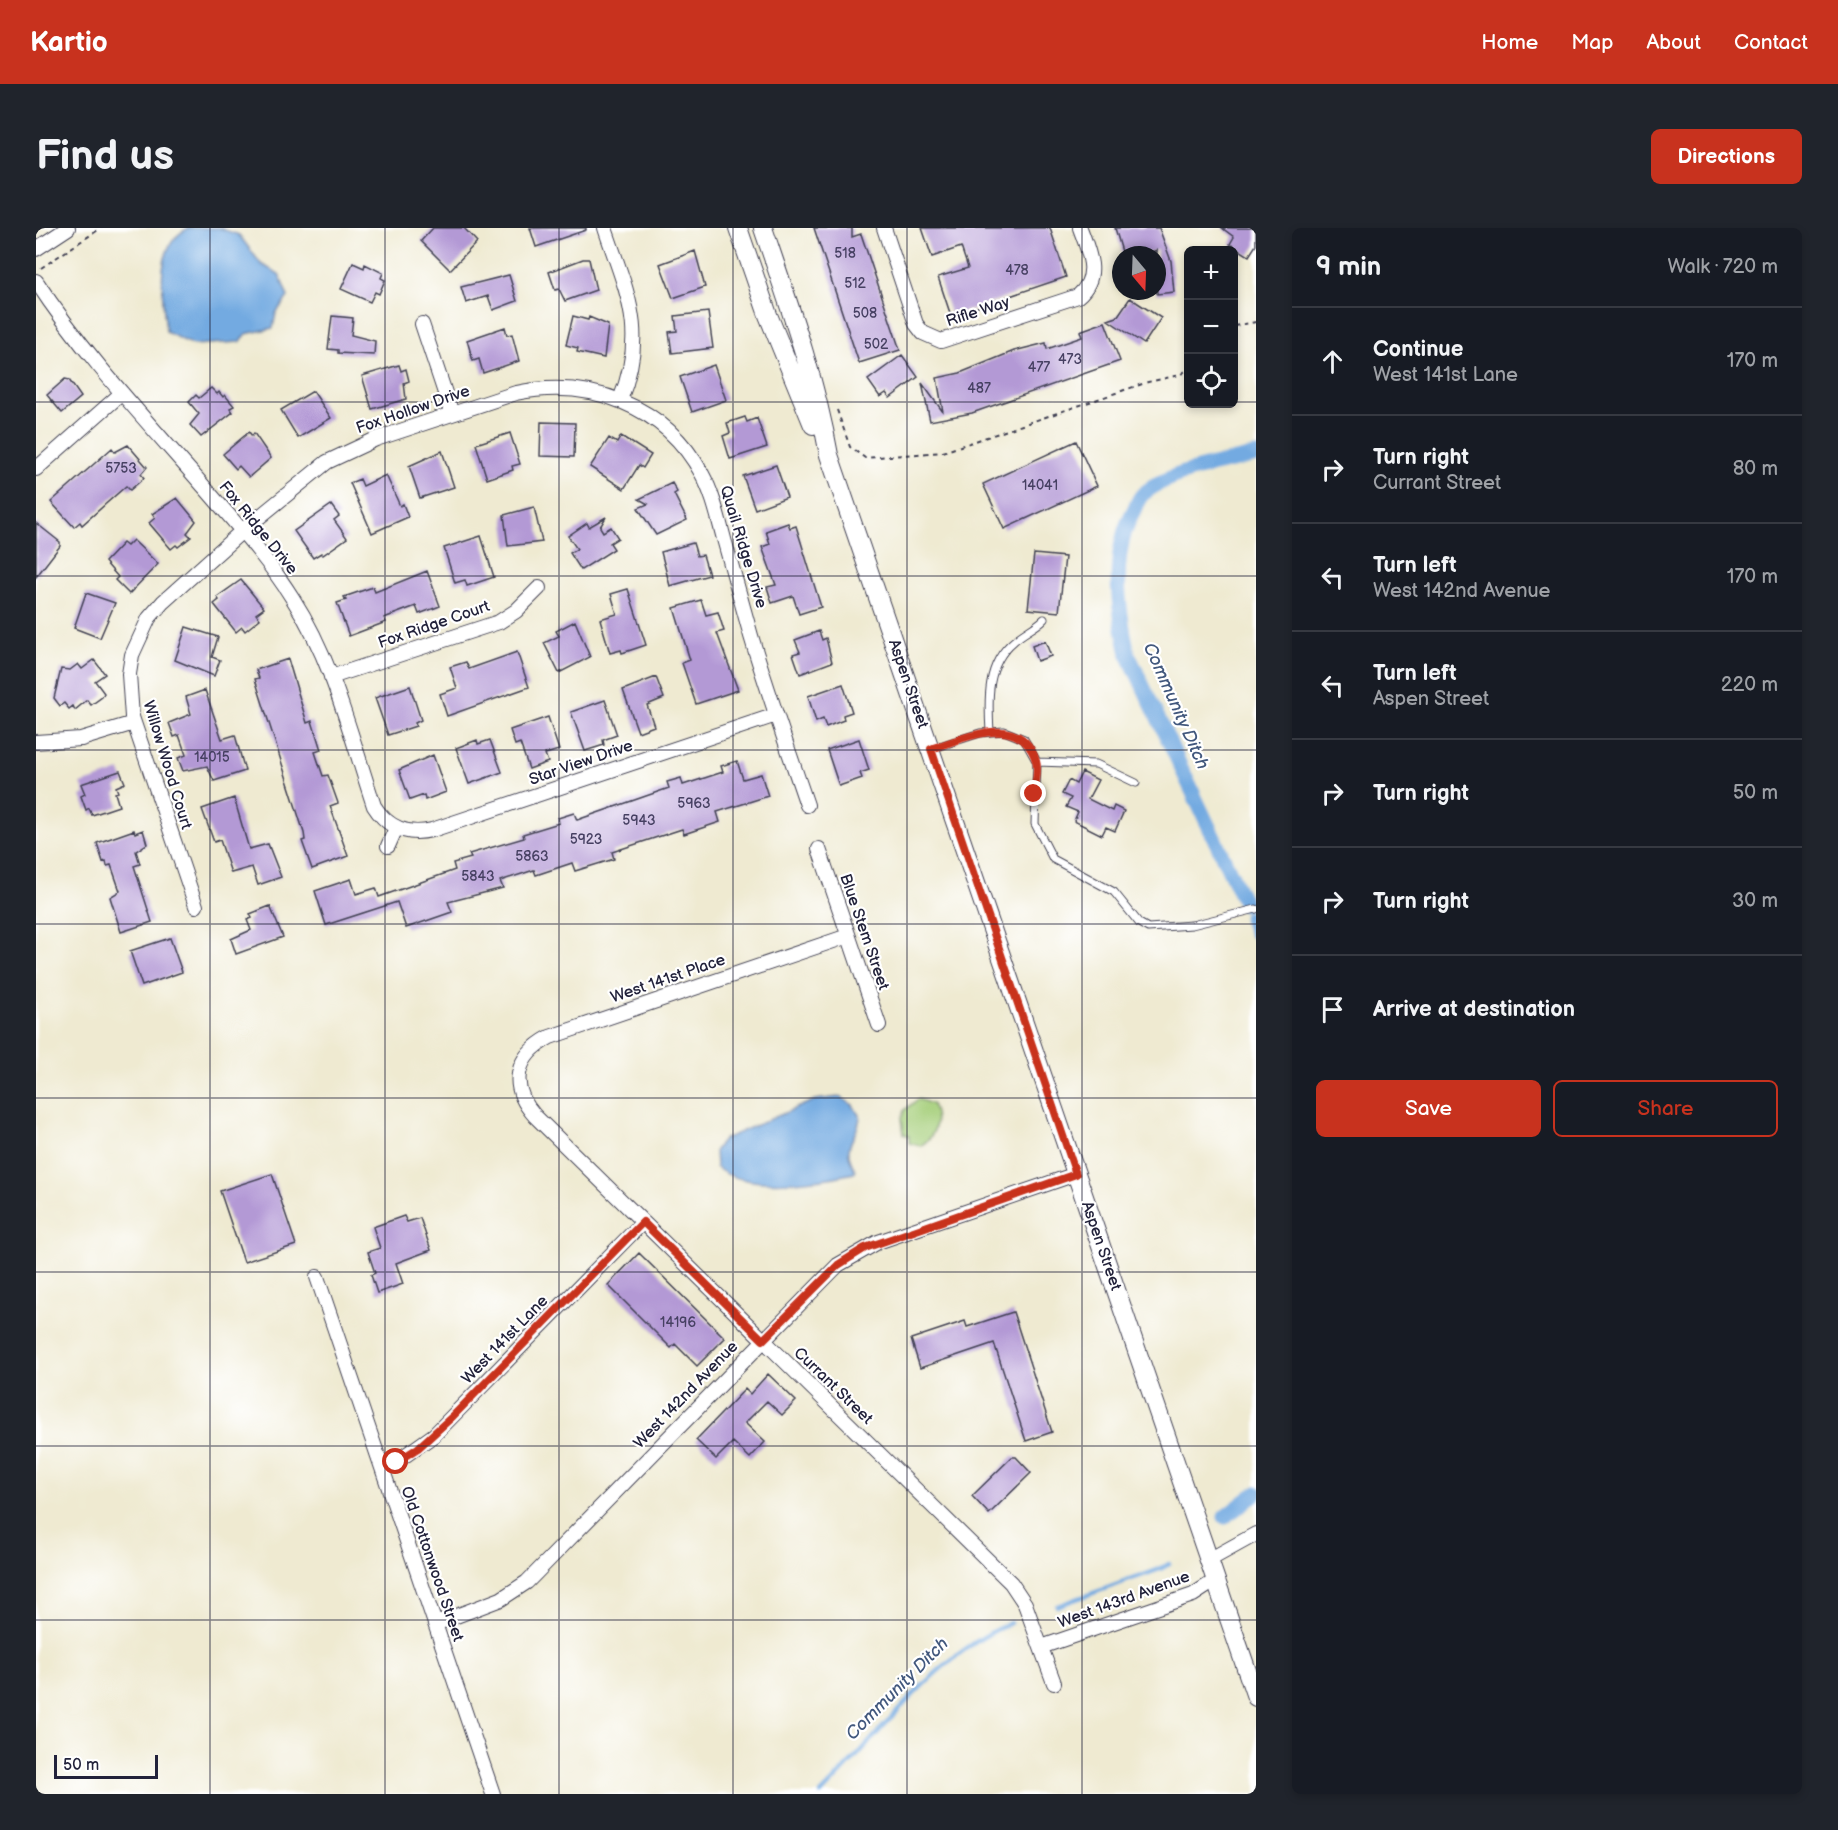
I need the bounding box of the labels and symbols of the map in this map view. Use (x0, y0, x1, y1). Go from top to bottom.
house number: 518 (834, 245, 856, 262)
north arrow (1112, 246, 1166, 300)
house number: 478 (1005, 262, 1029, 279)
house number: 512 (844, 275, 867, 292)
street label: Rifle Way (944, 293, 1013, 331)
house number: 508 (853, 305, 877, 322)
house number: 502 (864, 336, 889, 353)
house number: 473 (1058, 351, 1082, 368)
house number: 477 (1028, 359, 1050, 376)
house number: 487 (967, 380, 991, 397)
street label: Fox Hollow Drive (354, 381, 473, 438)
house number: 5753 (105, 460, 137, 477)
house number: 14041 (1022, 477, 1058, 494)
street label: Fox Ridge Drive (215, 478, 302, 579)
street label: Quail Ridge Drive (715, 483, 771, 611)
street label: Fox Ridge Court (376, 597, 492, 653)
street label: Aspen Street (884, 637, 932, 731)
water label: Community Ditch (1139, 639, 1213, 773)
street label: Willow Wood Court (138, 698, 196, 832)
street label: Star View Drive (527, 736, 636, 790)
house number: 14015 (194, 749, 230, 766)
route end (1020, 780, 1046, 806)
house number: 5963 (677, 795, 711, 812)
house number: 5943 (622, 812, 656, 829)
house number: 5923 (570, 831, 602, 848)
house number: 5863 (515, 848, 549, 865)
house number: 5843 (461, 868, 495, 885)
street label: Blue Stem Street (835, 871, 893, 993)
street label: West 141st Place (608, 950, 728, 1008)
street label: Aspen Street (1077, 1199, 1125, 1293)
street label: West 141st Lane (458, 1291, 552, 1388)
house number: 14196 (660, 1314, 696, 1331)
street label: West 142nd Avenue (630, 1337, 742, 1453)
street label: Currant Street (790, 1344, 877, 1428)
route start (382, 1448, 408, 1474)
street label: Old Cottonwood Street (397, 1484, 467, 1644)
street label: West 143rd Avenue (1056, 1567, 1193, 1633)
water label: Community Ditch (841, 1633, 953, 1745)
scale bar (54, 1752, 158, 1780)

